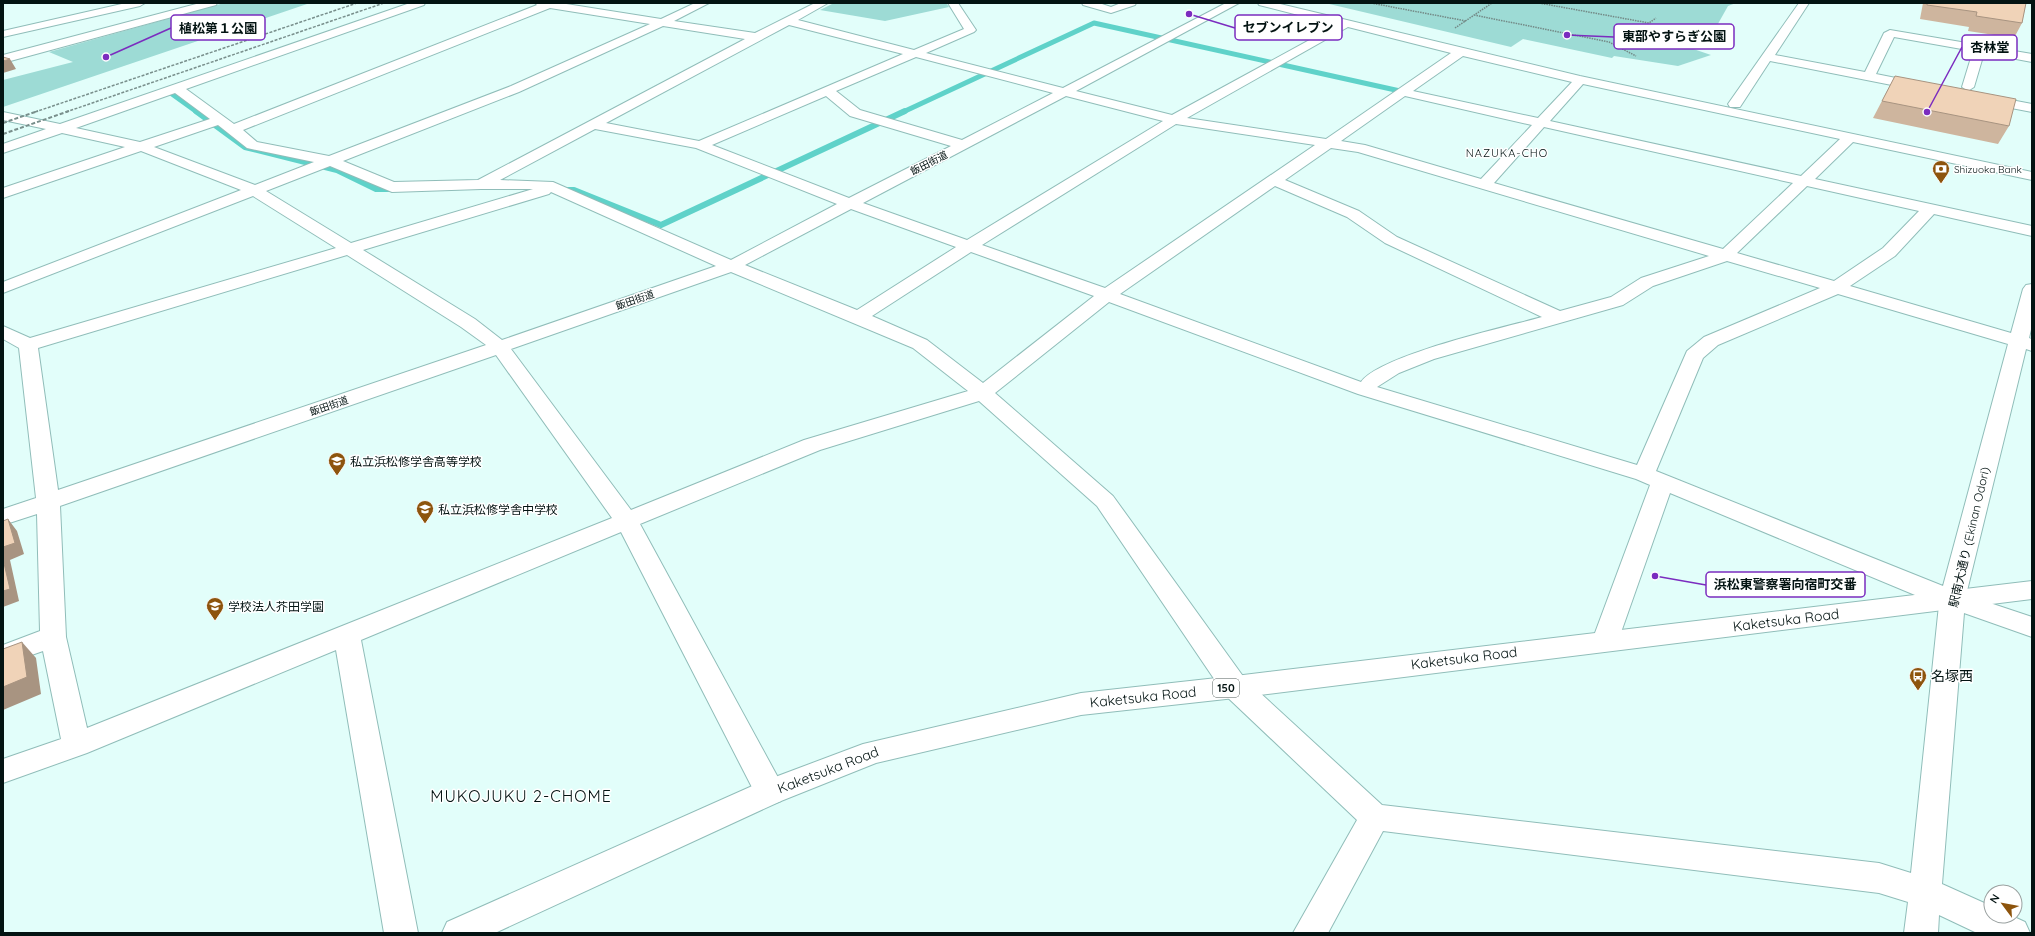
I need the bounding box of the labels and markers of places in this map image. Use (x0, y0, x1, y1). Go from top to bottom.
callout: 植松第１公園 (171, 15, 265, 40)
callout: セブンイレブン (1235, 15, 1342, 40)
callout: 東部やすらぎ公園 (1614, 24, 1734, 49)
callout: 杏林堂 (1962, 35, 2017, 60)
bank icon: Shizuoka Bank (1931, 159, 1951, 184)
place label: Shizuoka Bank (1954, 163, 2022, 176)
school or university icon: 私立浜松修学舎高等学校 (327, 451, 347, 476)
place label: 私立浜松修学舎高等学校 (350, 454, 482, 469)
school or university icon: 私立浜松修学舎中学校 (415, 499, 435, 524)
place label: 私立浜松修学舎中学校 (438, 502, 558, 517)
callout: 浜松東警察署向宿町交番 (1706, 572, 1865, 597)
school or university icon: 学校法人芥田学園 (205, 596, 225, 621)
place label: 学校法人芥田学園 (228, 599, 324, 614)
bus stop icon: 名塚西 (1908, 666, 1928, 691)
place label: 名塚西 (1931, 667, 1973, 685)

